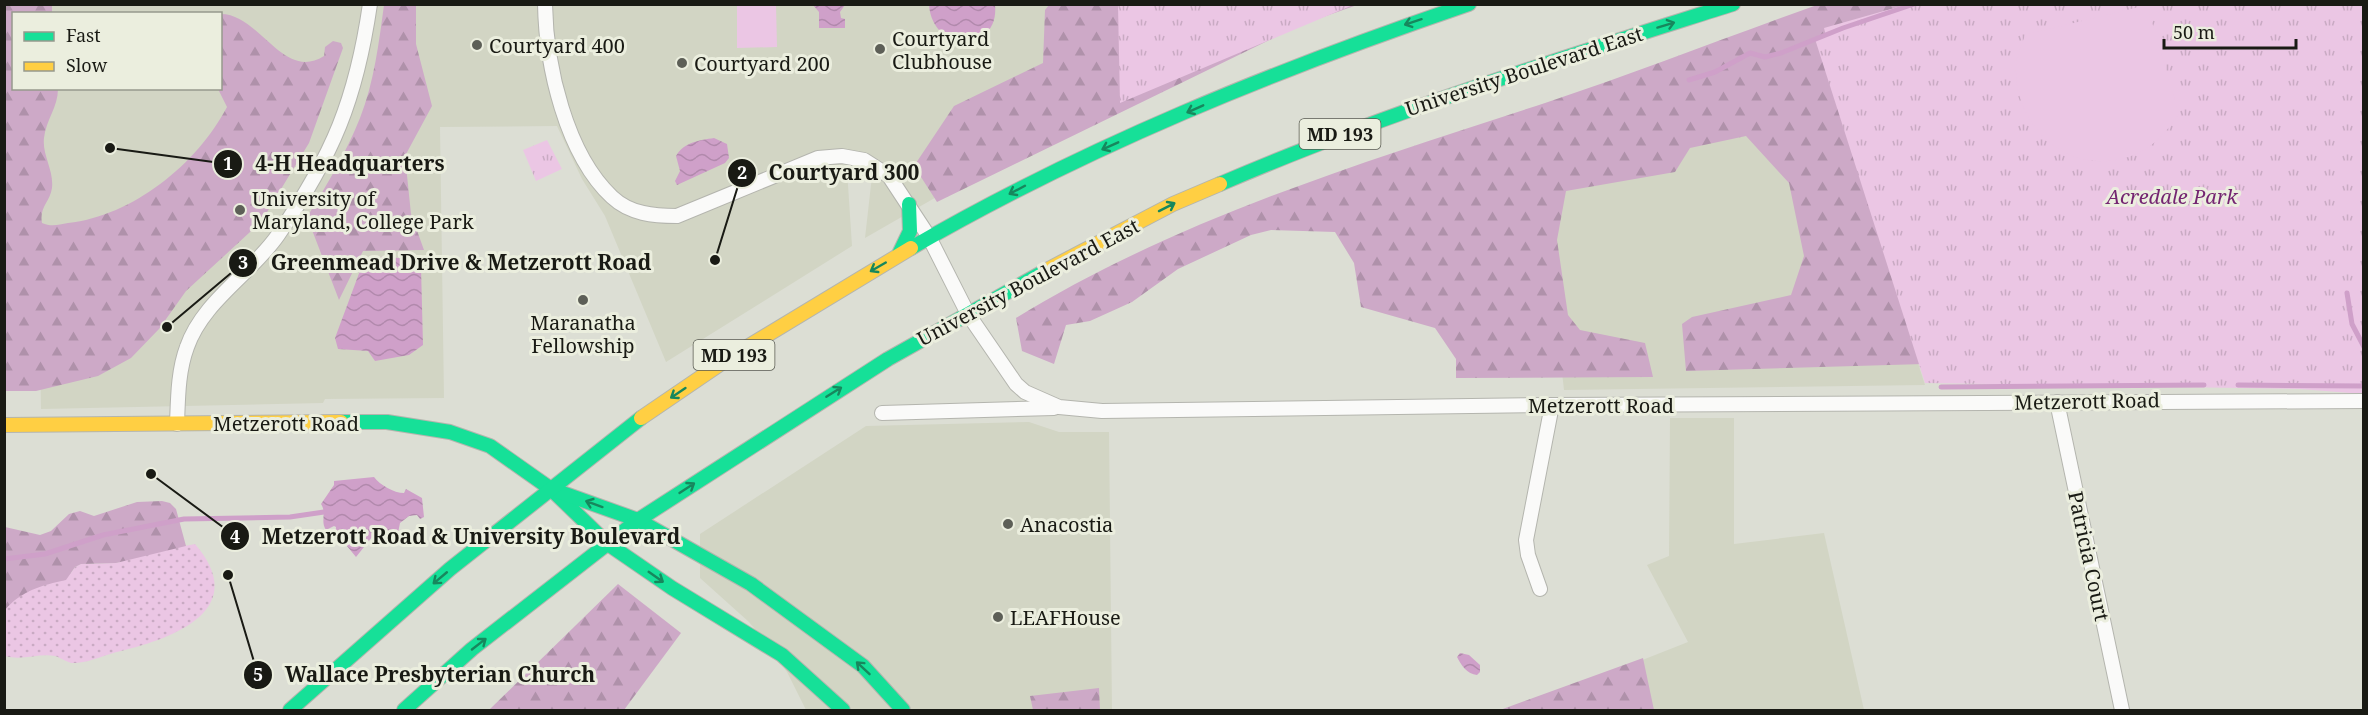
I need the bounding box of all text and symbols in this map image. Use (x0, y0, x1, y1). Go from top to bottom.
legend (12, 12, 222, 90)
scale bar (2164, 12, 2296, 50)
one-way arrow (1404, 18, 1423, 29)
one-way arrow (1656, 19, 1675, 30)
street label: University Boulevard East (1402, 20, 1646, 122)
text: 50 m (2173, 20, 2215, 44)
text: Fast (66, 23, 101, 47)
place label: Courtyard Clubhouse (892, 25, 992, 75)
place label: Courtyard 400 (489, 32, 625, 59)
marker: Courtyard 400 (470, 38, 484, 52)
marker: Courtyard Clubhouse (873, 42, 887, 56)
place label: Courtyard 200 (694, 50, 830, 77)
text: Slow (66, 53, 108, 77)
marker: Courtyard 200 (675, 56, 689, 70)
one-way arrow (1186, 104, 1205, 115)
road number: MD 193 (1300, 119, 1380, 149)
one-way arrow (1101, 141, 1119, 153)
callout: 4-H Headquarters (213, 144, 456, 183)
text: 4-H Headquarters (255, 149, 445, 177)
text: 1 (223, 151, 233, 175)
callout: Courtyard 300 (727, 153, 932, 192)
text: Courtyard 300 (769, 158, 920, 186)
text: 2 (737, 160, 747, 184)
park label: Acredale Park (2104, 183, 2238, 210)
one-way arrow (1009, 184, 1026, 196)
place label: University of Maryland, College Park (252, 185, 474, 235)
one-way arrow (1158, 201, 1176, 213)
marker: University of Maryland, College Park (233, 203, 247, 217)
street label: University Boulevard East (912, 212, 1144, 352)
callout: Greenmead Drive & Metzerott Road (228, 243, 663, 282)
text: Greenmead Drive & Metzerott Road (271, 248, 652, 276)
text: 3 (238, 250, 248, 274)
one-way arrow (870, 261, 887, 273)
marker: Maranatha Fellowship (576, 293, 590, 307)
place label: Maranatha Fellowship (530, 309, 636, 359)
road number: MD 193 (694, 340, 774, 370)
one-way arrow (825, 386, 842, 398)
street label: Metzerott Road (2014, 386, 2160, 416)
one-way arrow (670, 387, 686, 399)
street label: Metzerott Road (1528, 392, 1674, 419)
street label: Metzerott Road (213, 410, 359, 437)
one-way arrow (678, 482, 695, 494)
street label: Patricia Court (2062, 489, 2116, 623)
one-way arrow (585, 498, 604, 509)
place label: Anacostia (1020, 511, 1113, 538)
callout: Metzerott Road & University Boulevard (220, 517, 693, 556)
marker: Anacostia (1001, 517, 1015, 531)
text: Metzerott Road & University Boulevard (262, 522, 681, 550)
text: 4 (230, 524, 240, 548)
one-way arrow (433, 571, 448, 585)
one-way arrow (647, 571, 664, 583)
place label: LEAFHouse (1010, 604, 1121, 631)
marker: LEAFHouse (991, 610, 1005, 624)
one-way arrow (471, 637, 487, 650)
callout: Wallace Presbyterian Church (243, 655, 607, 694)
text: Wallace Presbyterian Church (285, 660, 595, 688)
one-way arrow (856, 661, 871, 675)
text: 5 (253, 662, 263, 686)

